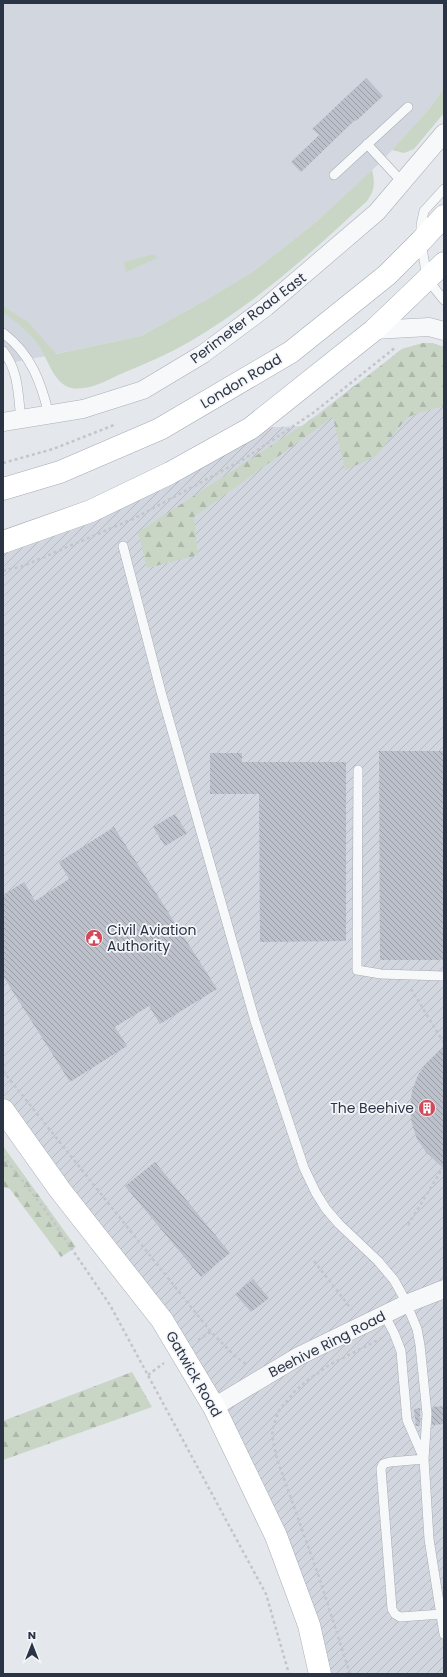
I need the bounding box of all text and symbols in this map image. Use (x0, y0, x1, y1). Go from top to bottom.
street label: Perimeter Road East (186, 268, 310, 368)
street label: London Road (197, 349, 285, 413)
place label: Civil Aviation Authority (107, 920, 196, 956)
public building icon: Civil Aviation Authority (84, 928, 104, 948)
place label: The Beehive (330, 1098, 414, 1118)
building icon: The Beehive (417, 1098, 437, 1118)
street label: Beehive Ring Road (265, 1306, 389, 1382)
street label: Gatwick Road (161, 1327, 227, 1421)
north arrow (12, 1625, 52, 1665)
text: N (28, 1627, 36, 1643)

